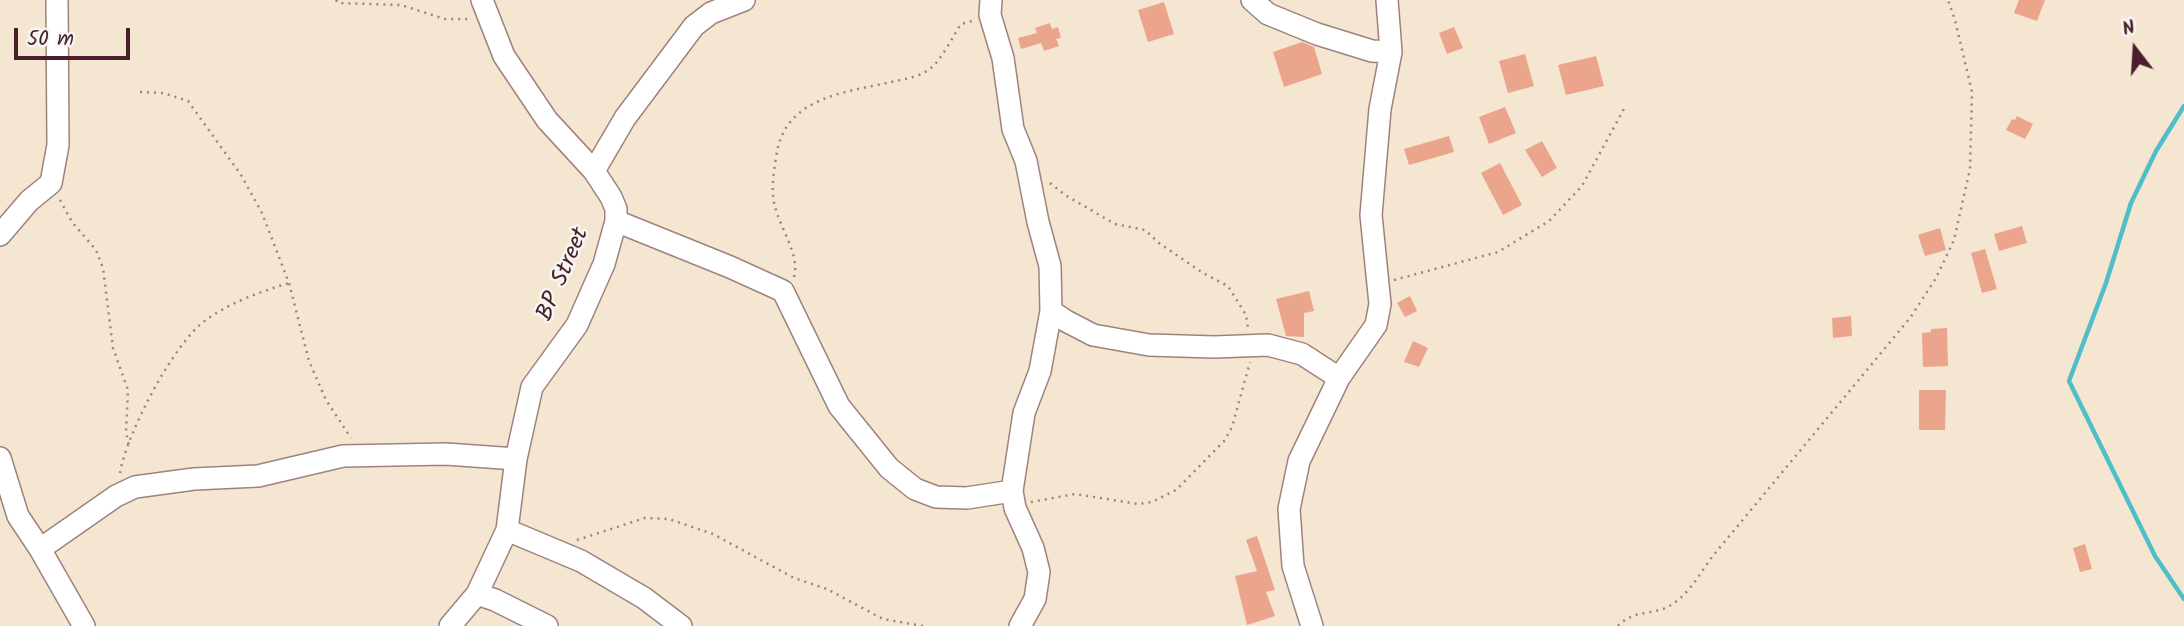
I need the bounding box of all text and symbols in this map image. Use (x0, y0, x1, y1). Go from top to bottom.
text: N (2119, 13, 2139, 45)
scale bar (18, 14, 133, 58)
north arrow (2100, 14, 2170, 84)
text: 50 m (27, 23, 74, 56)
street label: BP Street (532, 224, 598, 326)

